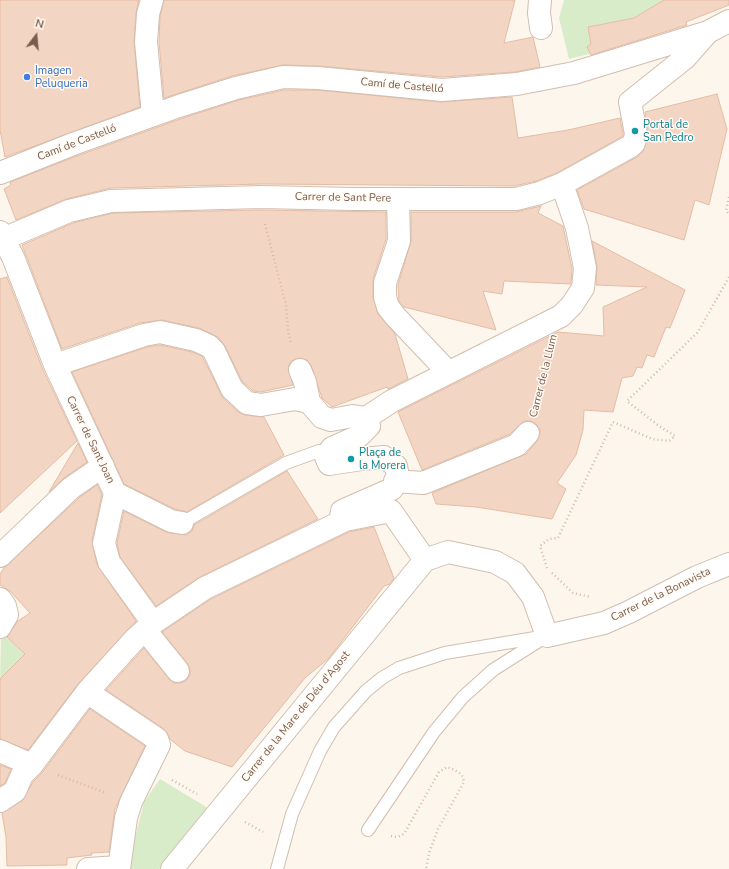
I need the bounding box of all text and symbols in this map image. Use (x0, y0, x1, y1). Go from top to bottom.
north arrow (16, 16, 56, 56)
text: N (33, 16, 45, 32)
place label: Imagen Peluqueria (35, 64, 88, 90)
marker: Imagen Peluqueria (22, 72, 32, 82)
street label: Camí de Castelló (360, 76, 444, 96)
place label: Portal de San Pedro (643, 118, 694, 144)
street label: Camí de Castelló (36, 122, 118, 164)
marker: Portal de San Pedro (630, 126, 640, 136)
street label: Carrer de Sant Pere (295, 191, 391, 205)
street label: Carrer de la Llum (527, 333, 561, 419)
street label: Carrer de Sant Joan (63, 394, 117, 486)
place label: Plaça de la Morera (359, 446, 406, 472)
marker: Plaça de la Morera (346, 454, 356, 464)
street label: Carrer de la Bonavista (609, 565, 713, 625)
street label: Carrer de la Mare de Déu d'Agost (239, 649, 353, 785)

